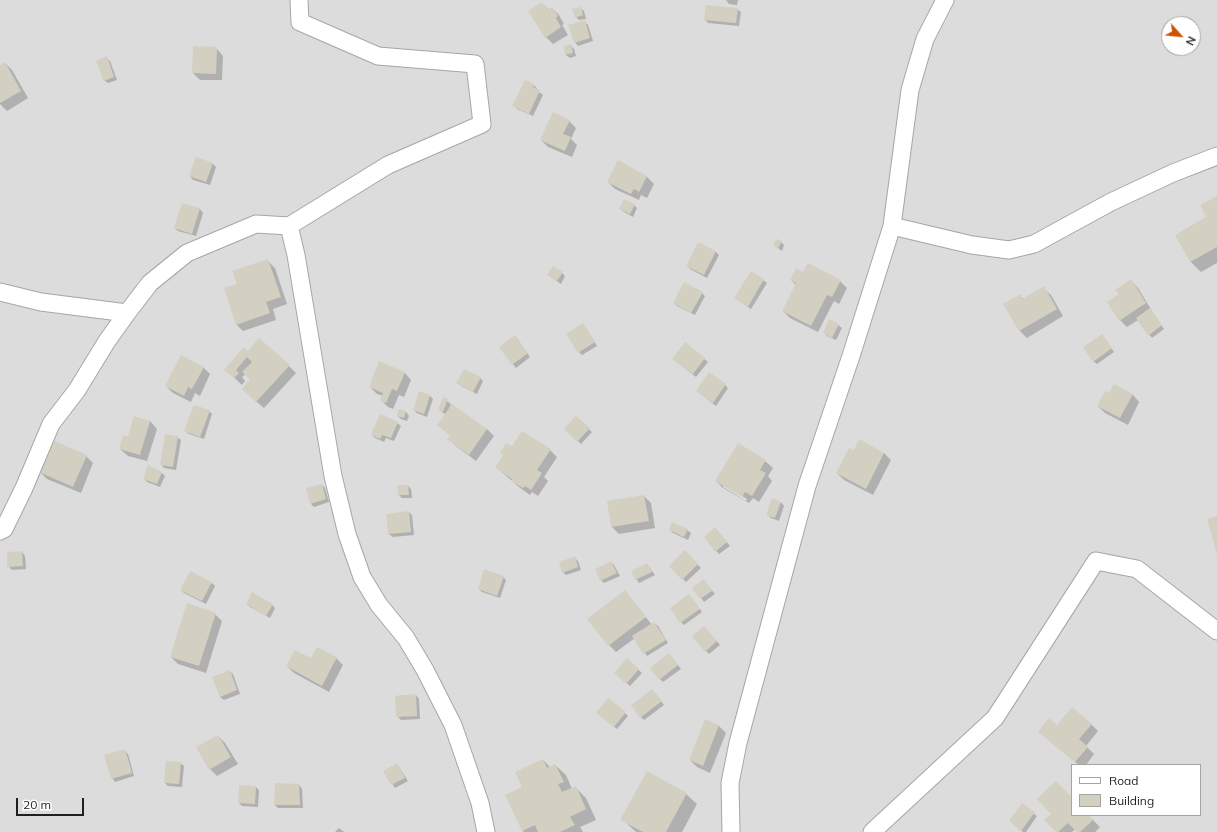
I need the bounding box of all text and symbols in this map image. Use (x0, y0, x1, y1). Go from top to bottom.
north arrow (1161, 16, 1201, 56)
text: N (1183, 34, 1199, 48)
legend (1071, 764, 1201, 816)
text: Road (1109, 773, 1138, 788)
scale bar (18, 790, 86, 816)
text: Building (1109, 793, 1154, 808)
text: 20 m (23, 797, 51, 812)

